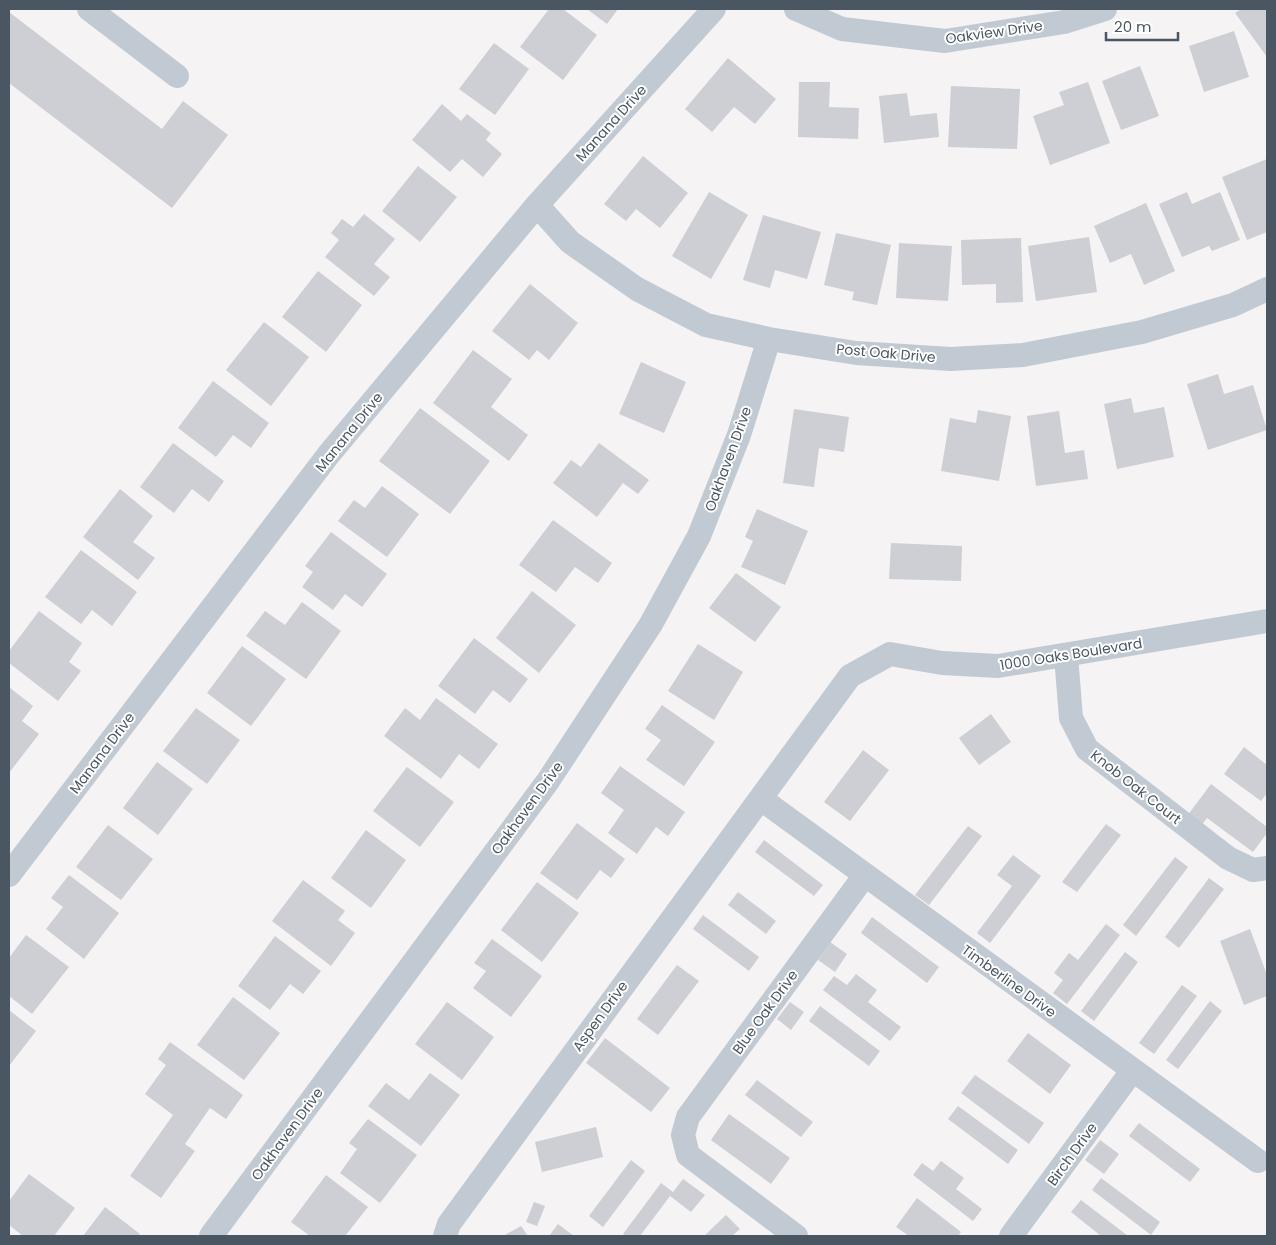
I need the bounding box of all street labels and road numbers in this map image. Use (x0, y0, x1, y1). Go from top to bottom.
street label: Oakview Drive (944, 15, 1044, 49)
street label: Manana Drive (571, 80, 651, 166)
street label: Post Oak Drive (835, 339, 937, 367)
street label: Manana Drive (311, 388, 388, 476)
street label: Oakhaven Drive (700, 403, 756, 514)
street label: 1000 Oaks Boulevard (998, 633, 1144, 675)
street label: Manana Drive (65, 708, 139, 798)
street label: Knob Oak Court (1087, 745, 1185, 829)
street label: Oakhaven Drive (486, 757, 568, 859)
street label: Timberline Drive (958, 940, 1061, 1022)
street label: Blue Oak Drive (728, 965, 803, 1058)
street label: Aspen Drive (568, 976, 633, 1055)
street label: Oakhaven Drive (246, 1083, 328, 1185)
street label: Birch Drive (1042, 1118, 1102, 1190)

